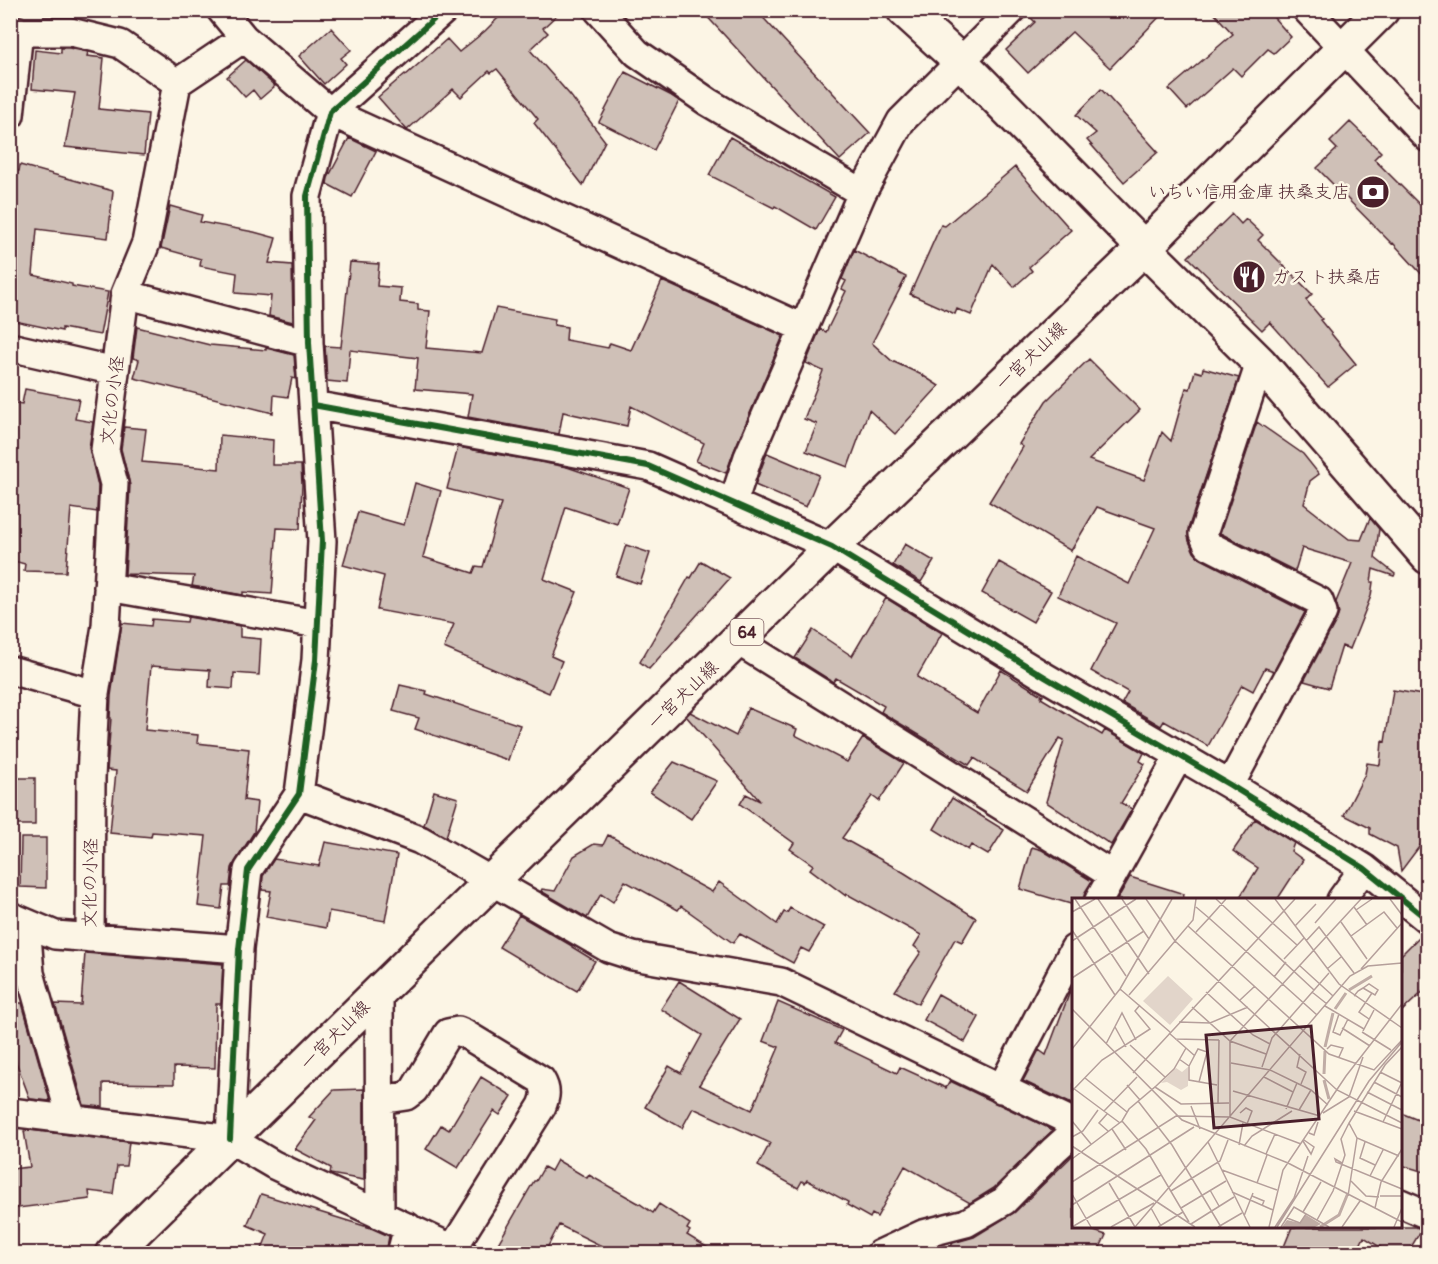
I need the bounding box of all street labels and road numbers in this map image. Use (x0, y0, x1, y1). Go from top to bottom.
street label: 一宮犬山線 (991, 317, 1072, 396)
street label: 文化の小径 (96, 354, 129, 446)
road number: 64 (730, 619, 764, 645)
street label: 一宮犬山線 (643, 656, 724, 735)
street label: 文化の小径 (78, 838, 103, 928)
street label: 一宮犬山線 (295, 995, 375, 1075)

